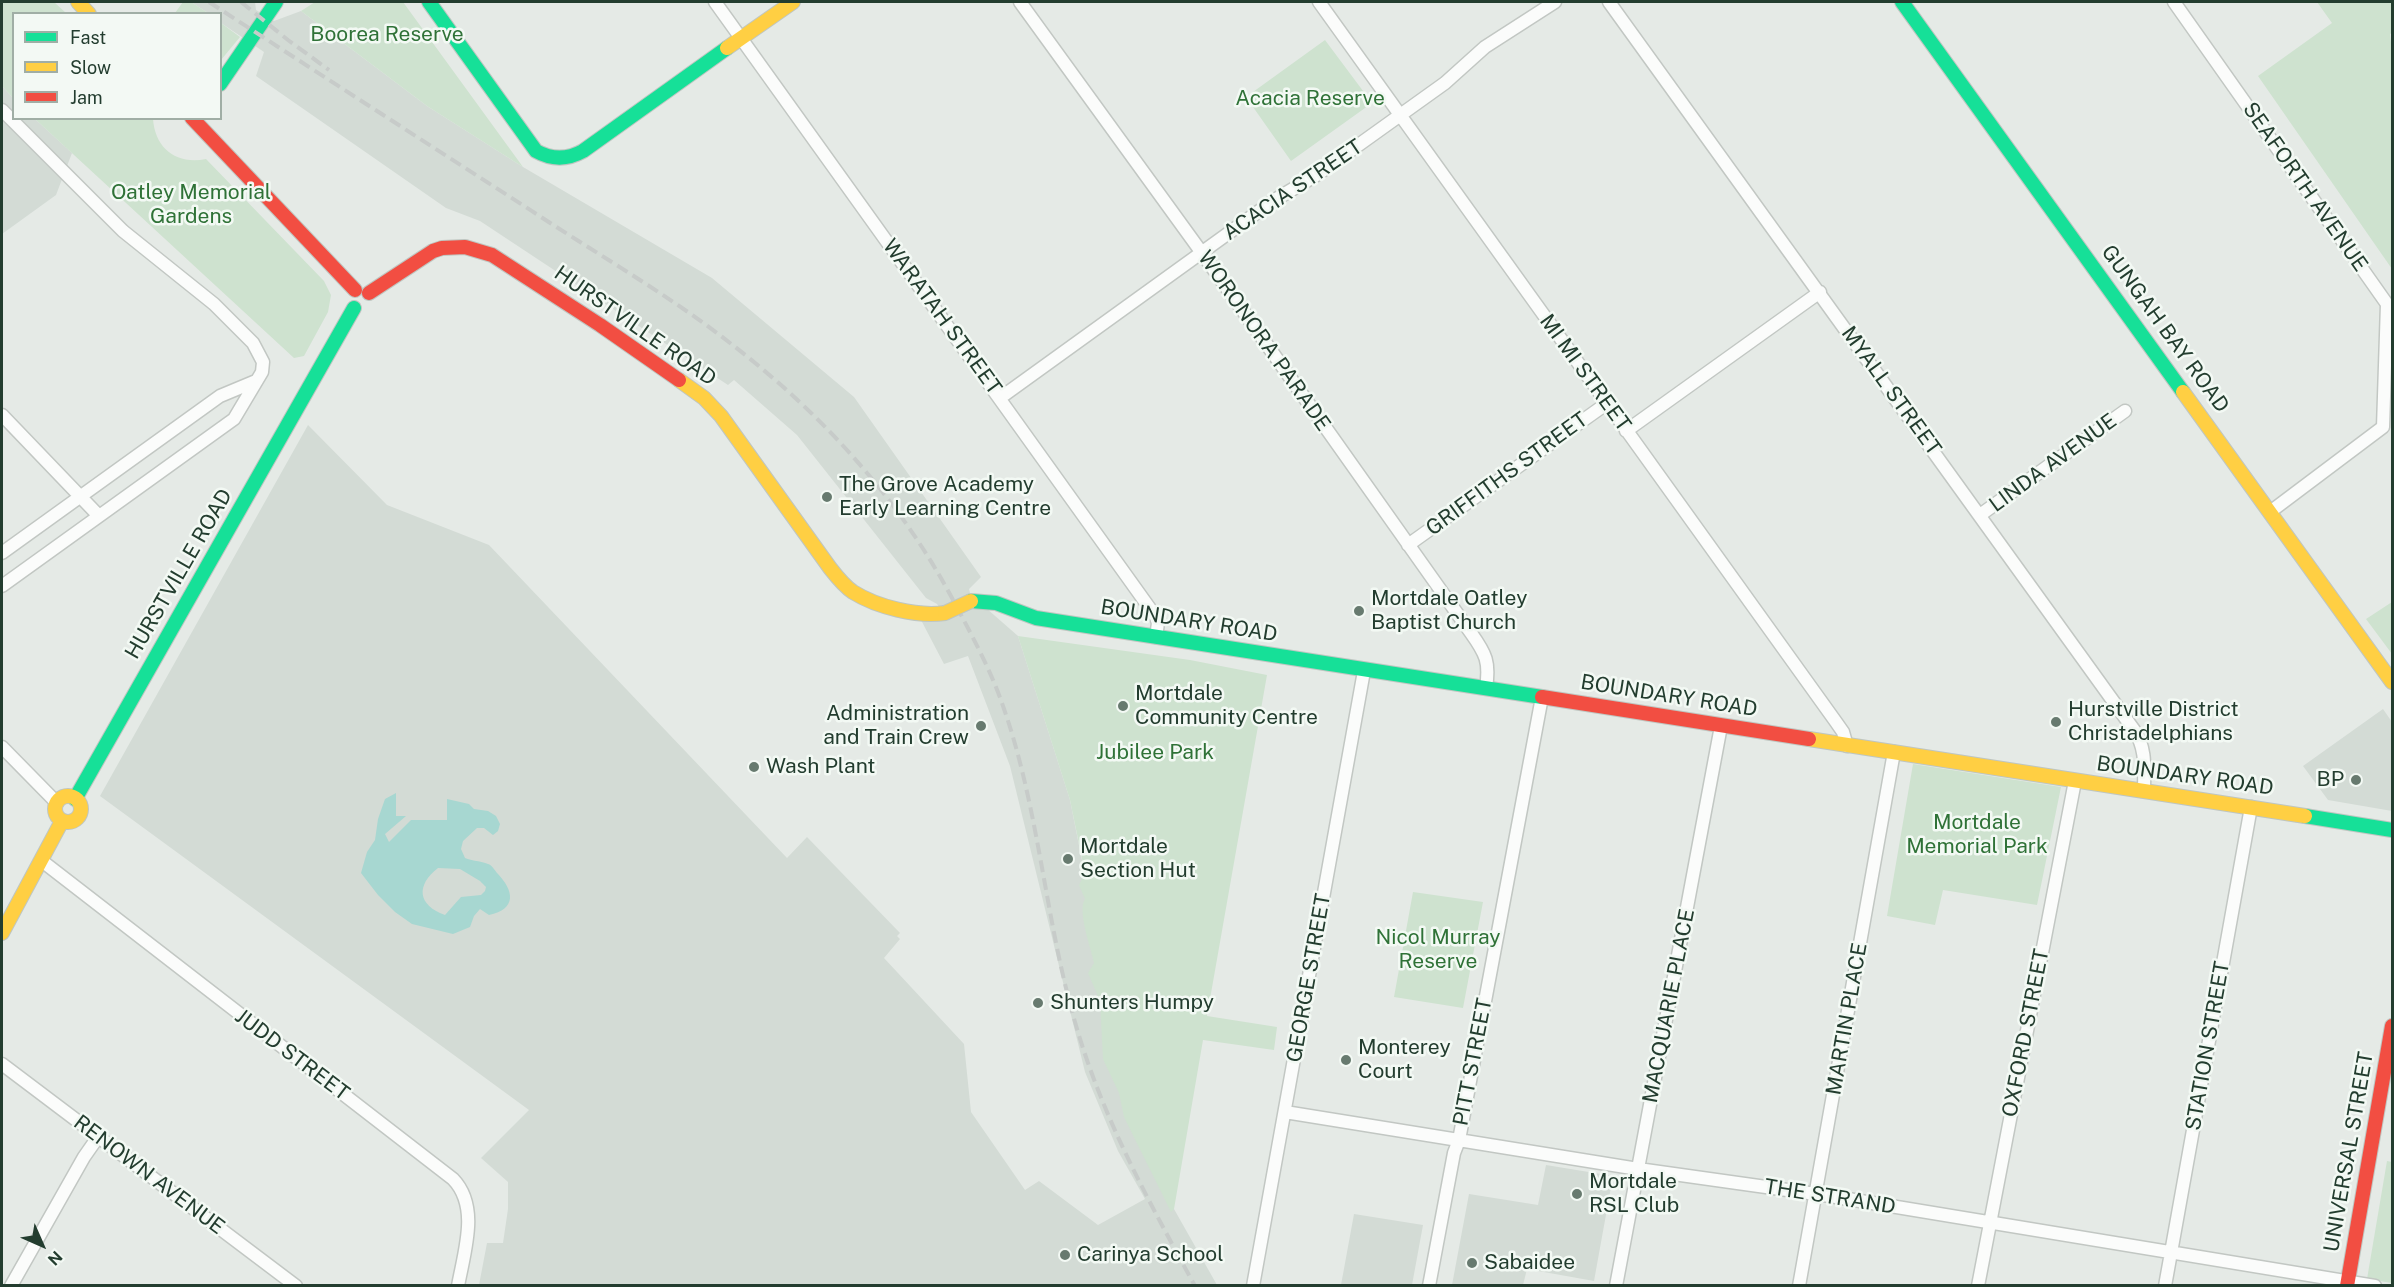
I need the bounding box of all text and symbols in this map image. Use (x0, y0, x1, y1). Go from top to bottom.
legend (12, 12, 222, 120)
park label: Boorea Reserve (310, 22, 464, 48)
text: Fast (70, 27, 106, 48)
text: Slow (70, 57, 111, 78)
park label: Acacia Reserve (1235, 86, 1385, 112)
text: Jam (70, 87, 103, 108)
street label: SEAFORTH AVENUE (2237, 98, 2373, 276)
street label: ACACIA STREET (1219, 134, 1367, 246)
park label: Oatley Memorial Gardens (111, 180, 271, 230)
street label: WARATAH STREET (877, 234, 1007, 400)
street label: GUNGAH BAY ROAD (2096, 240, 2234, 418)
street label: WORONORA PARADE (1192, 246, 1336, 436)
street label: HURSTVILLE ROAD (549, 261, 721, 391)
street label: MI MI STREET (1534, 309, 1636, 437)
street label: MYALL STREET (1836, 322, 1946, 460)
street label: GRIFFITHS STREET (1421, 407, 1593, 541)
street label: LINDA AVENUE (1984, 408, 2122, 518)
place label: The Grove Academy Early Learning Centre (839, 472, 1051, 522)
street label: HURSTVILLE ROAD (120, 485, 238, 663)
marker: The Grove Academy Early Learning Centre (820, 490, 834, 504)
place label: Mortdale Oatley Baptist Church (1371, 586, 1527, 636)
street label: BOUNDARY ROAD (1099, 595, 1279, 647)
marker: Mortdale Oatley Baptist Church (1352, 604, 1366, 618)
street label: BOUNDARY ROAD (1579, 670, 1759, 722)
place label: Mortdale Community Centre (1135, 681, 1318, 731)
place label: Hurstville District Christadelphians (2068, 697, 2239, 747)
marker: Mortdale Community Centre (1116, 699, 1130, 713)
place label: Administration and Train Crew (823, 701, 969, 751)
marker: Hurstville District Christadelphians (2049, 715, 2063, 729)
marker: Administration and Train Crew (974, 719, 988, 733)
park label: Jubilee Park (1096, 740, 1214, 766)
street label: BOUNDARY ROAD (2095, 751, 2275, 801)
place label: Wash Plant (766, 754, 876, 780)
marker: Wash Plant (747, 760, 761, 774)
place label: BP (2316, 767, 2344, 793)
marker: BP (2349, 773, 2363, 787)
park label: Mortdale Memorial Park (1906, 810, 2048, 860)
place label: Mortdale Section Hut (1080, 834, 1196, 884)
marker: Mortdale Section Hut (1061, 852, 1075, 866)
street label: GEORGE STREET (1282, 892, 1336, 1064)
street label: MACQUARIE PLACE (1638, 907, 1700, 1105)
park label: Nicol Murray Reserve (1375, 925, 1501, 975)
street label: MARTIN PLACE (1821, 941, 1873, 1097)
street label: OXFORD STREET (1997, 947, 2055, 1119)
street label: STATION STREET (2181, 959, 2235, 1133)
place label: Shunters Humpy (1050, 990, 1214, 1016)
marker: Shunters Humpy (1031, 996, 1045, 1010)
street label: PITT STREET (1448, 996, 1498, 1128)
street label: JUDD STREET (230, 1004, 354, 1106)
place label: Monterey Court (1358, 1035, 1451, 1085)
street label: UNIVERSAL STREET (2319, 1050, 2379, 1254)
marker: Monterey Court (1339, 1053, 1353, 1067)
street label: RENOWN AVENUE (69, 1110, 229, 1240)
place label: Mortdale RSL Club (1589, 1169, 1679, 1219)
street label: THE STRAND (1763, 1174, 1897, 1220)
marker: Mortdale RSL Club (1570, 1187, 1584, 1201)
north arrow (12, 1215, 72, 1275)
place label: Carinya School (1077, 1242, 1224, 1268)
text: N (44, 1247, 66, 1269)
marker: Carinya School (1058, 1248, 1072, 1262)
place label: Sabaidee (1484, 1250, 1575, 1276)
marker: Sabaidee (1465, 1256, 1479, 1270)

